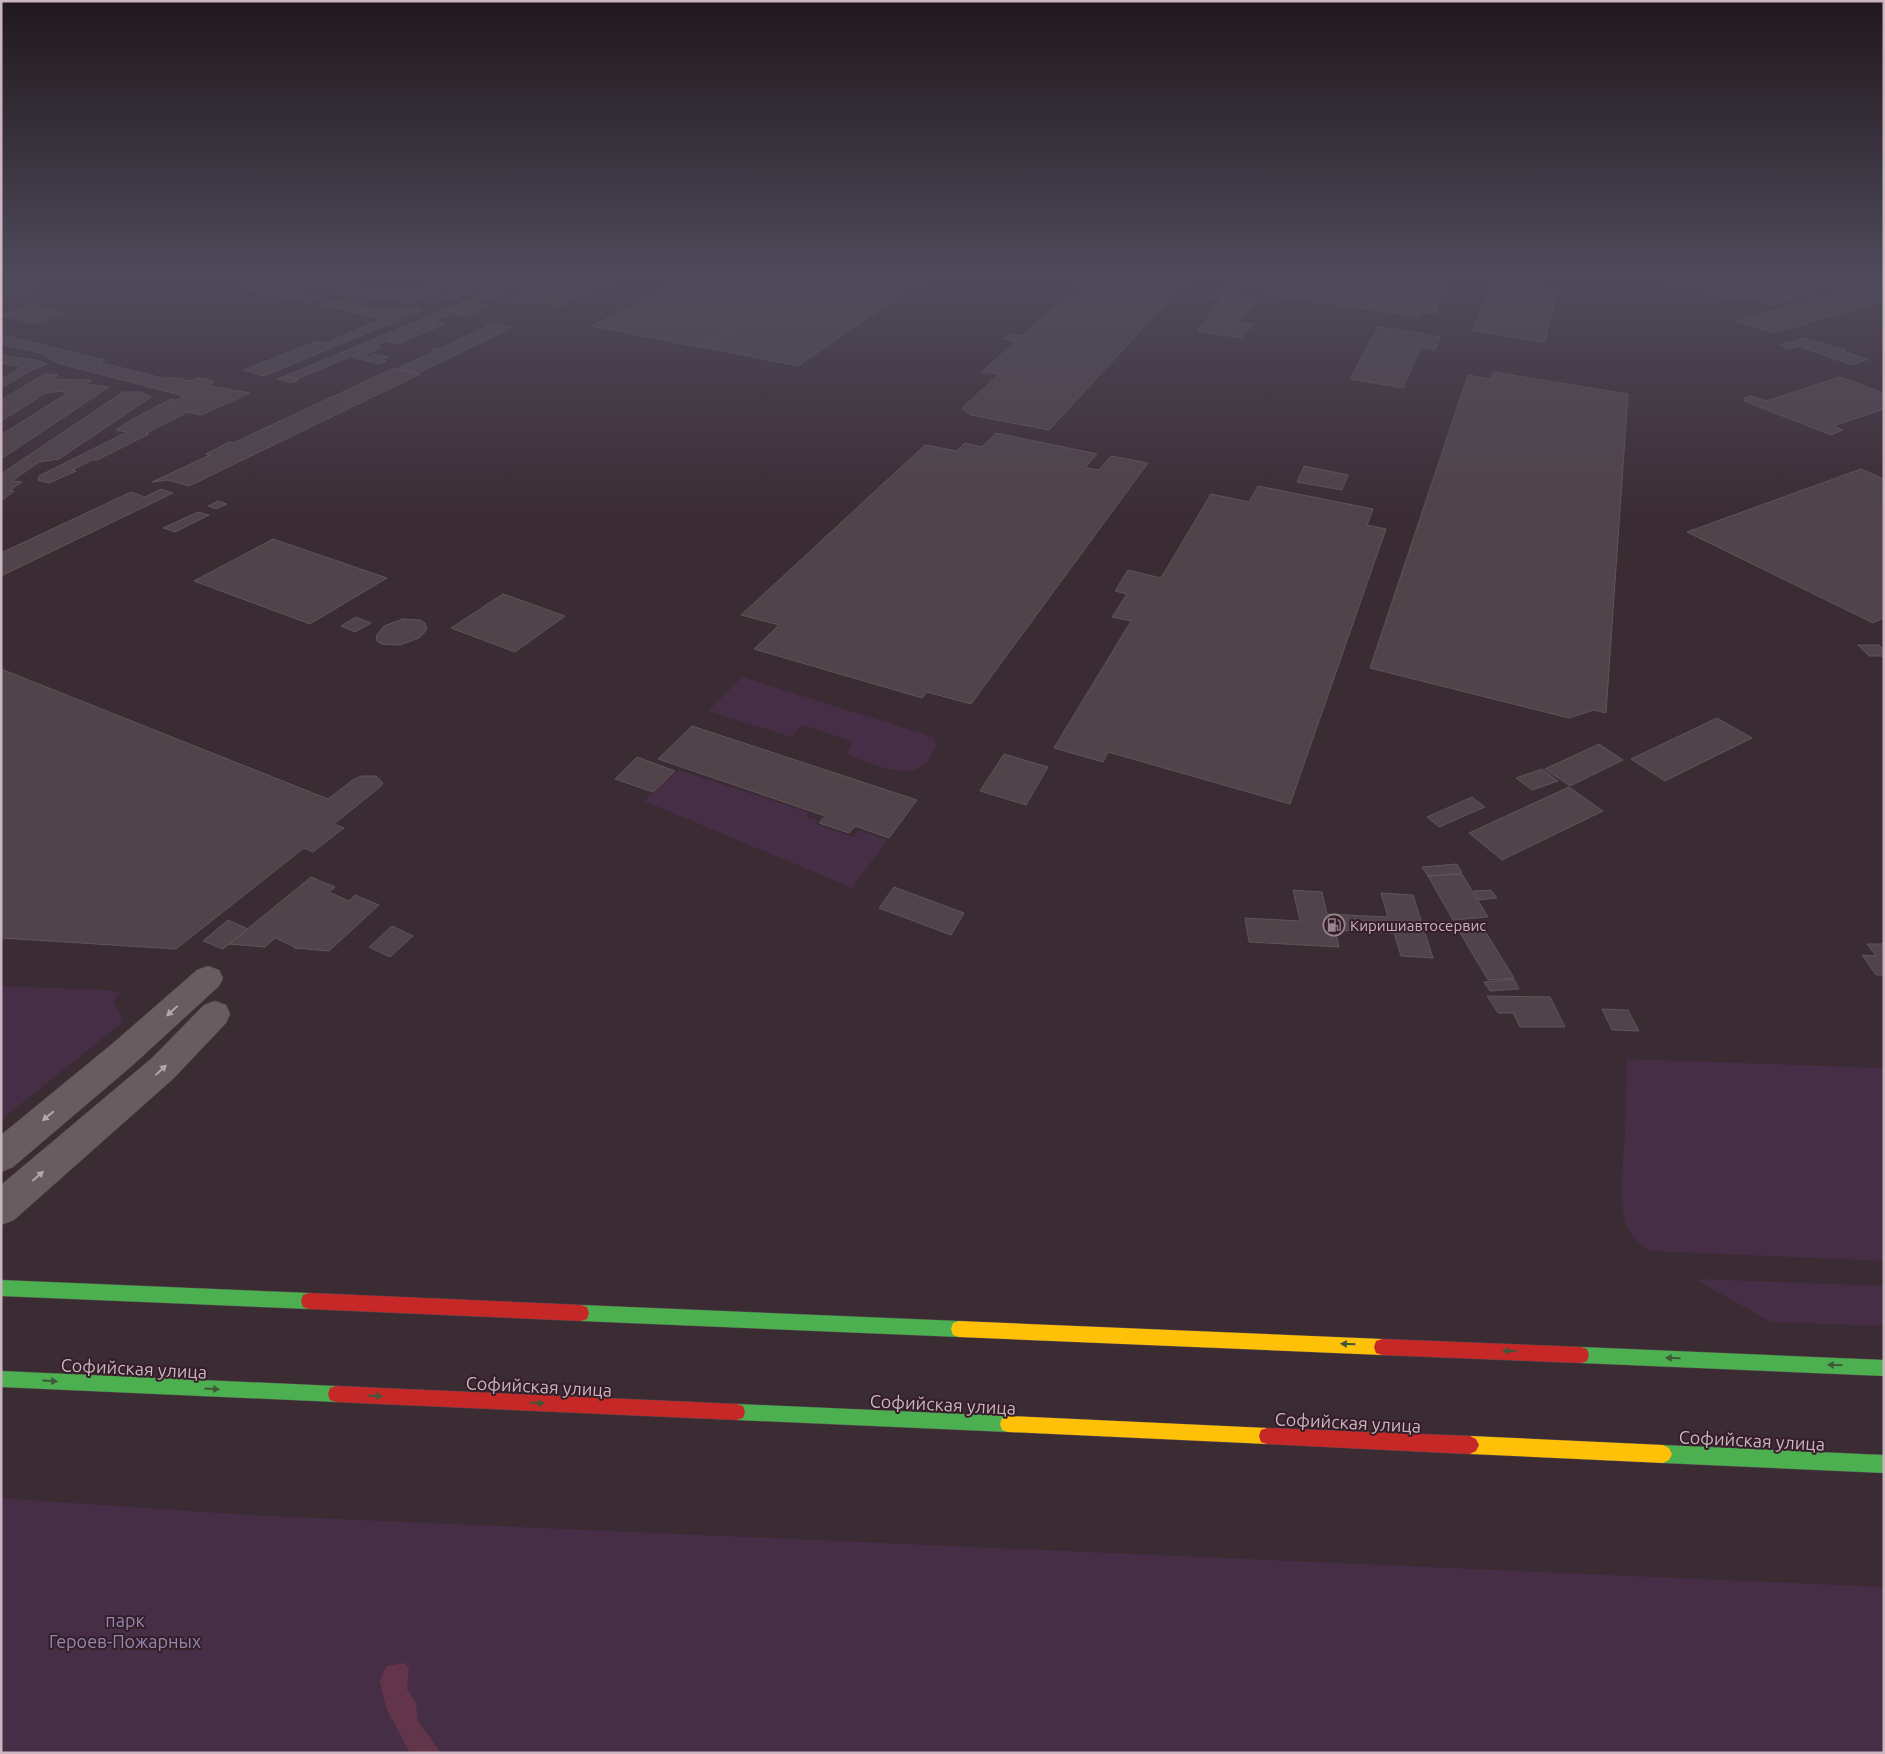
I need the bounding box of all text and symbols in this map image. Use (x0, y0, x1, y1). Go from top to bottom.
fuel station icon: Киришиавтосервис (1322, 913, 1346, 937)
place label: Киришиавтосервис (1350, 917, 1486, 934)
one-way arrow (166, 1005, 178, 1017)
one-way arrow (154, 1064, 166, 1076)
one-way arrow (42, 1111, 55, 1122)
one-way arrow (32, 1171, 44, 1182)
one-way arrow (1340, 1340, 1356, 1348)
one-way arrow (1502, 1347, 1518, 1355)
street label: Софийская улица (60, 1354, 208, 1382)
one-way arrow (1664, 1354, 1680, 1362)
one-way arrow (1827, 1361, 1843, 1369)
street label: Софийская улица (465, 1372, 613, 1400)
one-way arrow (42, 1378, 58, 1386)
one-way arrow (205, 1385, 221, 1393)
street label: Софийская улица (869, 1390, 1017, 1418)
one-way arrow (367, 1392, 383, 1400)
one-way arrow (529, 1400, 545, 1408)
street label: Софийская улица (1274, 1408, 1422, 1436)
street label: Софийская улица (1678, 1426, 1826, 1454)
park label: парк Героев-Пожарных (49, 1610, 201, 1651)

